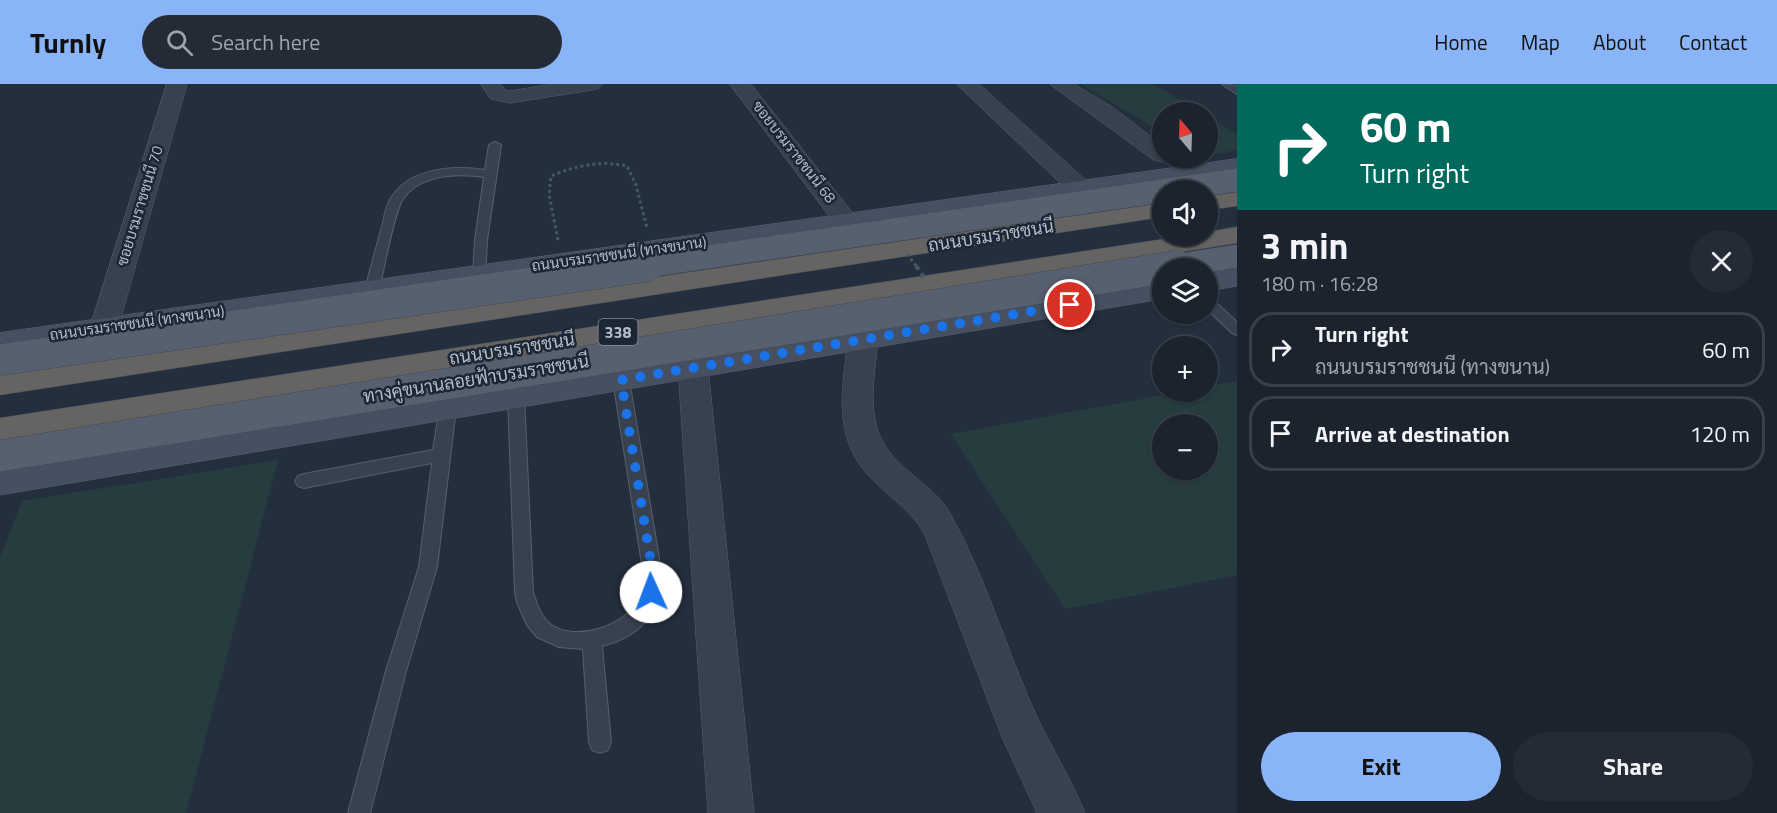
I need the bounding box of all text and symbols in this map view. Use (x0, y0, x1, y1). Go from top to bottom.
search box (142, 15, 562, 69)
text: Turnly (30, 21, 106, 64)
text: Search here (211, 25, 320, 59)
icon: search (163, 26, 196, 59)
text: Home (1434, 26, 1488, 58)
text: Map (1521, 26, 1560, 58)
text: About (1593, 26, 1646, 58)
text: Contact (1679, 26, 1747, 58)
text: 60 m (1360, 94, 1452, 158)
street label: ซอยบรมราชชนนี 68 (747, 95, 842, 208)
north arrow (1152, 102, 1218, 168)
map controls (1152, 102, 1218, 480)
icon: right (1261, 108, 1339, 186)
street label: ซอยบรมราชชนนี 70 (110, 143, 169, 269)
text: Turn right (1360, 152, 1469, 193)
button: sound (1152, 180, 1218, 246)
street label: ถนนบรมราชชนนี (926, 212, 1056, 259)
text: 3 min (1261, 218, 1348, 273)
street label: ถนนบรมราชชนนี (ทางขนาน) (530, 230, 708, 277)
button: close (1690, 230, 1753, 293)
button: layers (1152, 258, 1218, 324)
text: 180 m · 16:28 (1261, 268, 1378, 299)
pin (1044, 279, 1095, 330)
icon: arrive (1053, 288, 1086, 321)
street label: ถนนบรมราชชนนี (ทางขนาน) (48, 299, 226, 346)
text: Turn right (1315, 317, 1409, 351)
road number: 338 (598, 319, 638, 345)
street label: ถนนบรมราชชนนี (447, 325, 577, 372)
icon: right (1264, 333, 1297, 366)
text: 60 m (1702, 333, 1750, 367)
button: + (1152, 336, 1218, 402)
street label: ทางคู่ขนานลอยฟ้าบรมราชชนนี (361, 347, 591, 410)
text: ถนนบรมราชชนนี (ทางขนาน) (1315, 351, 1550, 382)
button: − (1152, 414, 1218, 480)
icon: arrive (1264, 417, 1297, 450)
text: Arrive at destination (1315, 417, 1510, 451)
text: 120 m (1690, 417, 1750, 451)
position arrow (619, 560, 683, 624)
button: Exit (1261, 732, 1501, 801)
button: Share (1513, 732, 1753, 801)

